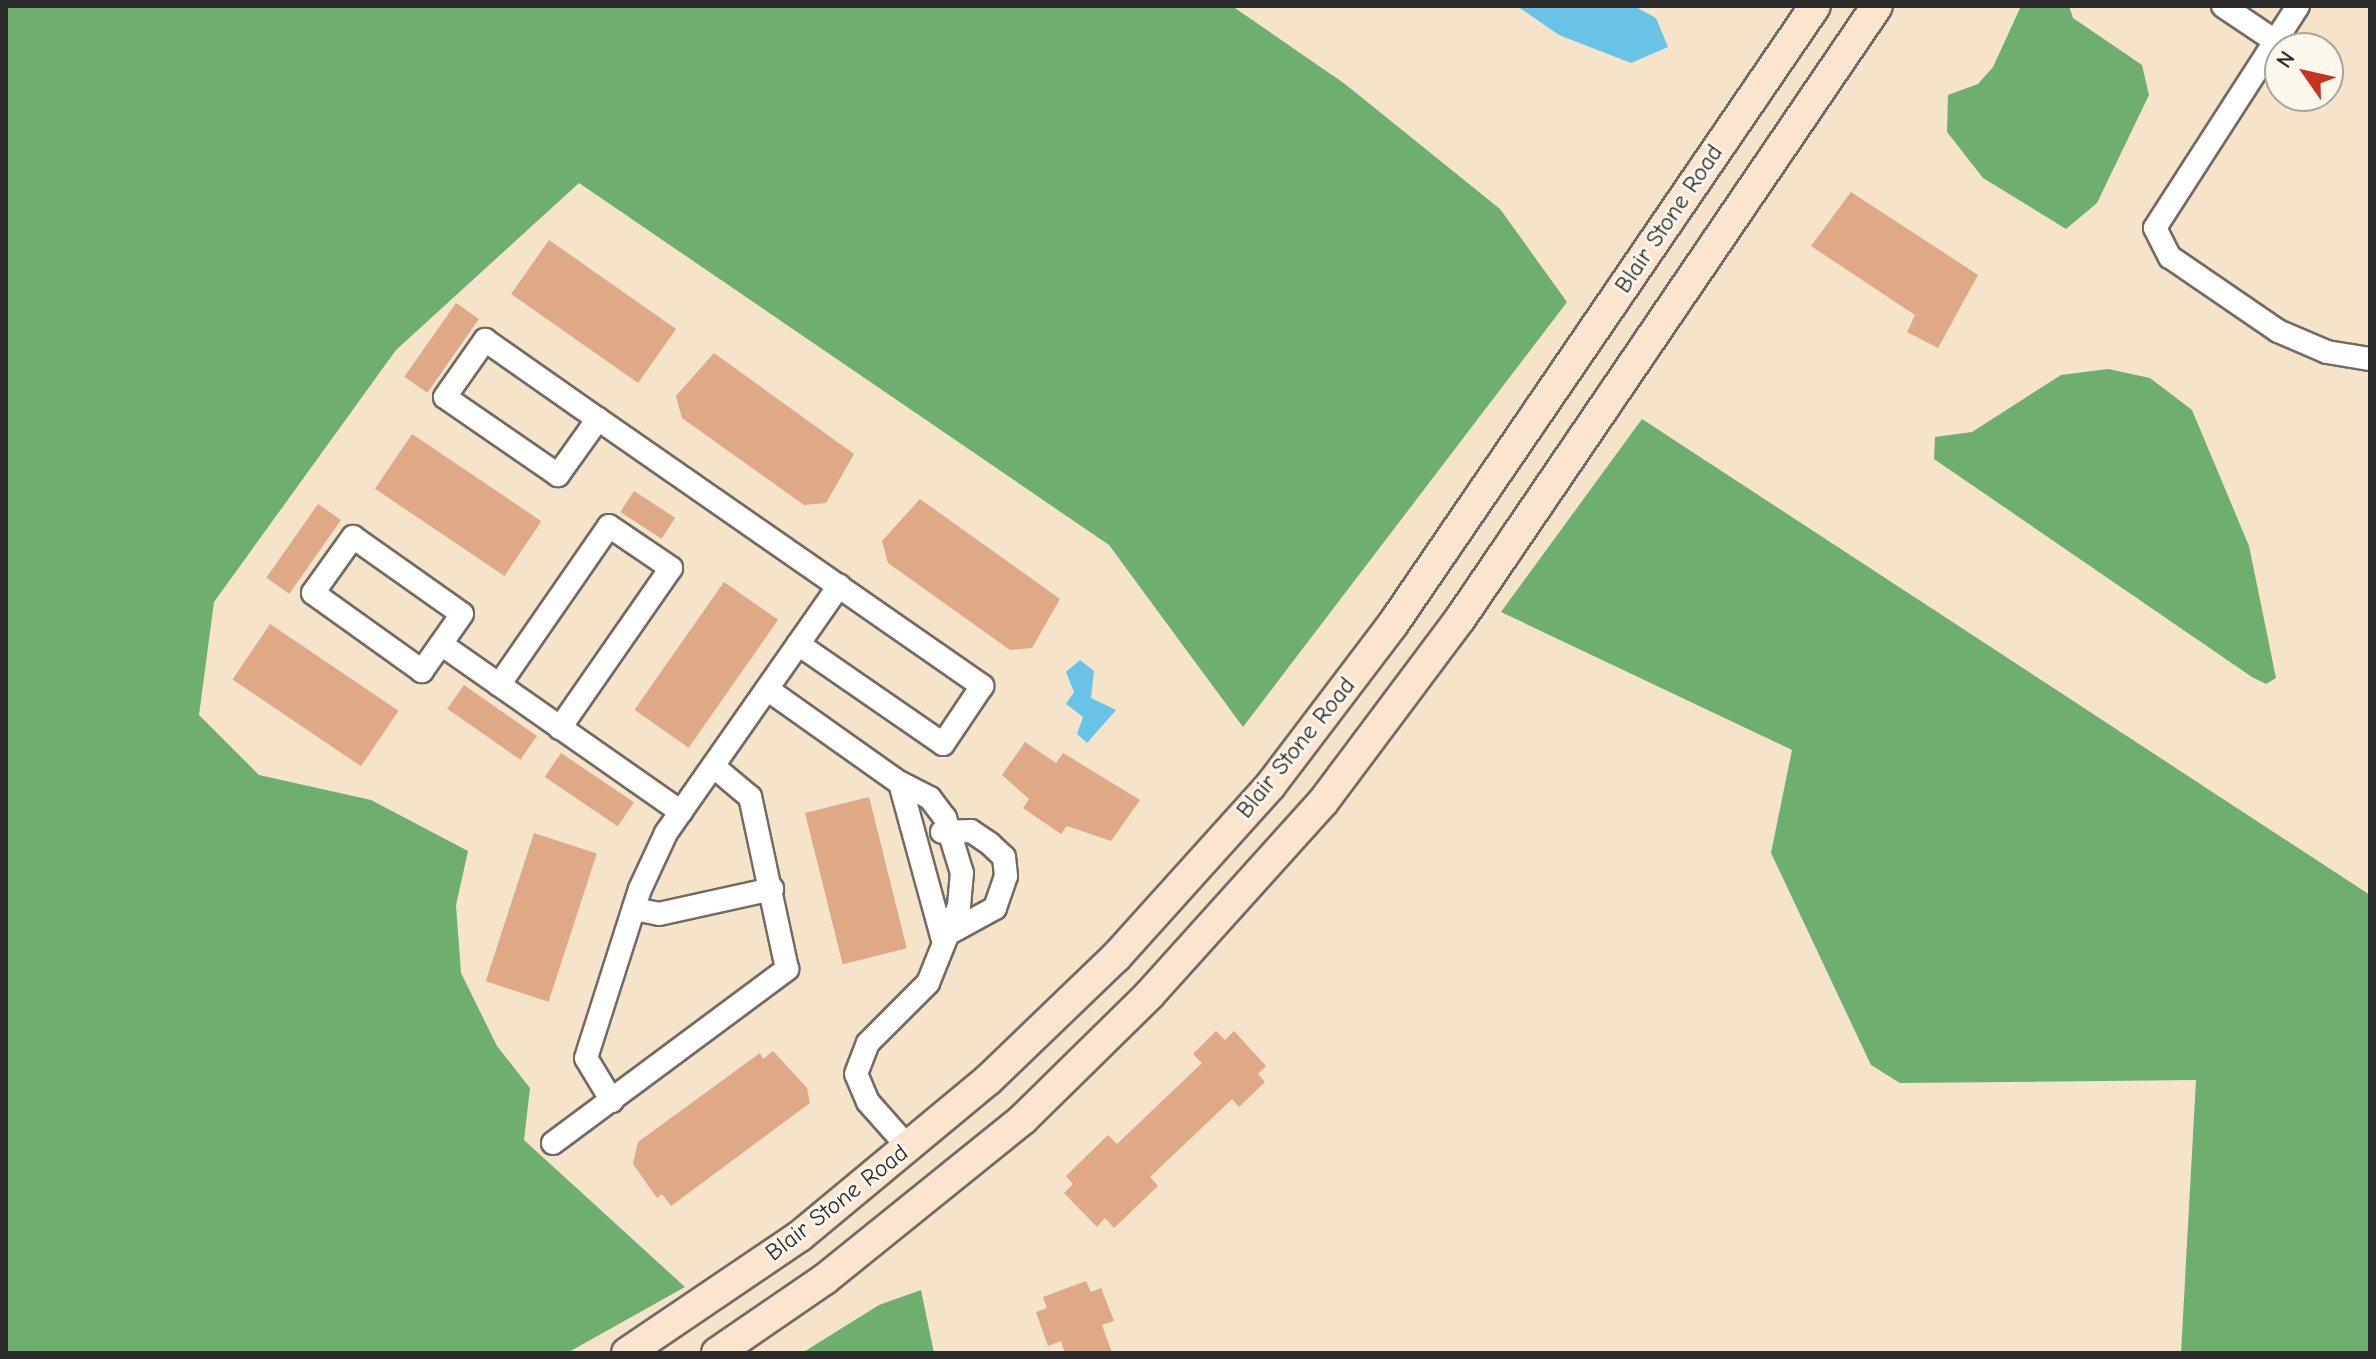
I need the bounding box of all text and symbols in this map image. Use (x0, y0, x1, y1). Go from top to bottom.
north arrow (2264, 32, 2344, 112)
text: N (2271, 46, 2301, 73)
street label: Blair Stone Road (1609, 139, 1729, 299)
street label: Blair Stone Road (1230, 672, 1362, 824)
street label: Blair Stone Road (760, 1138, 914, 1268)

